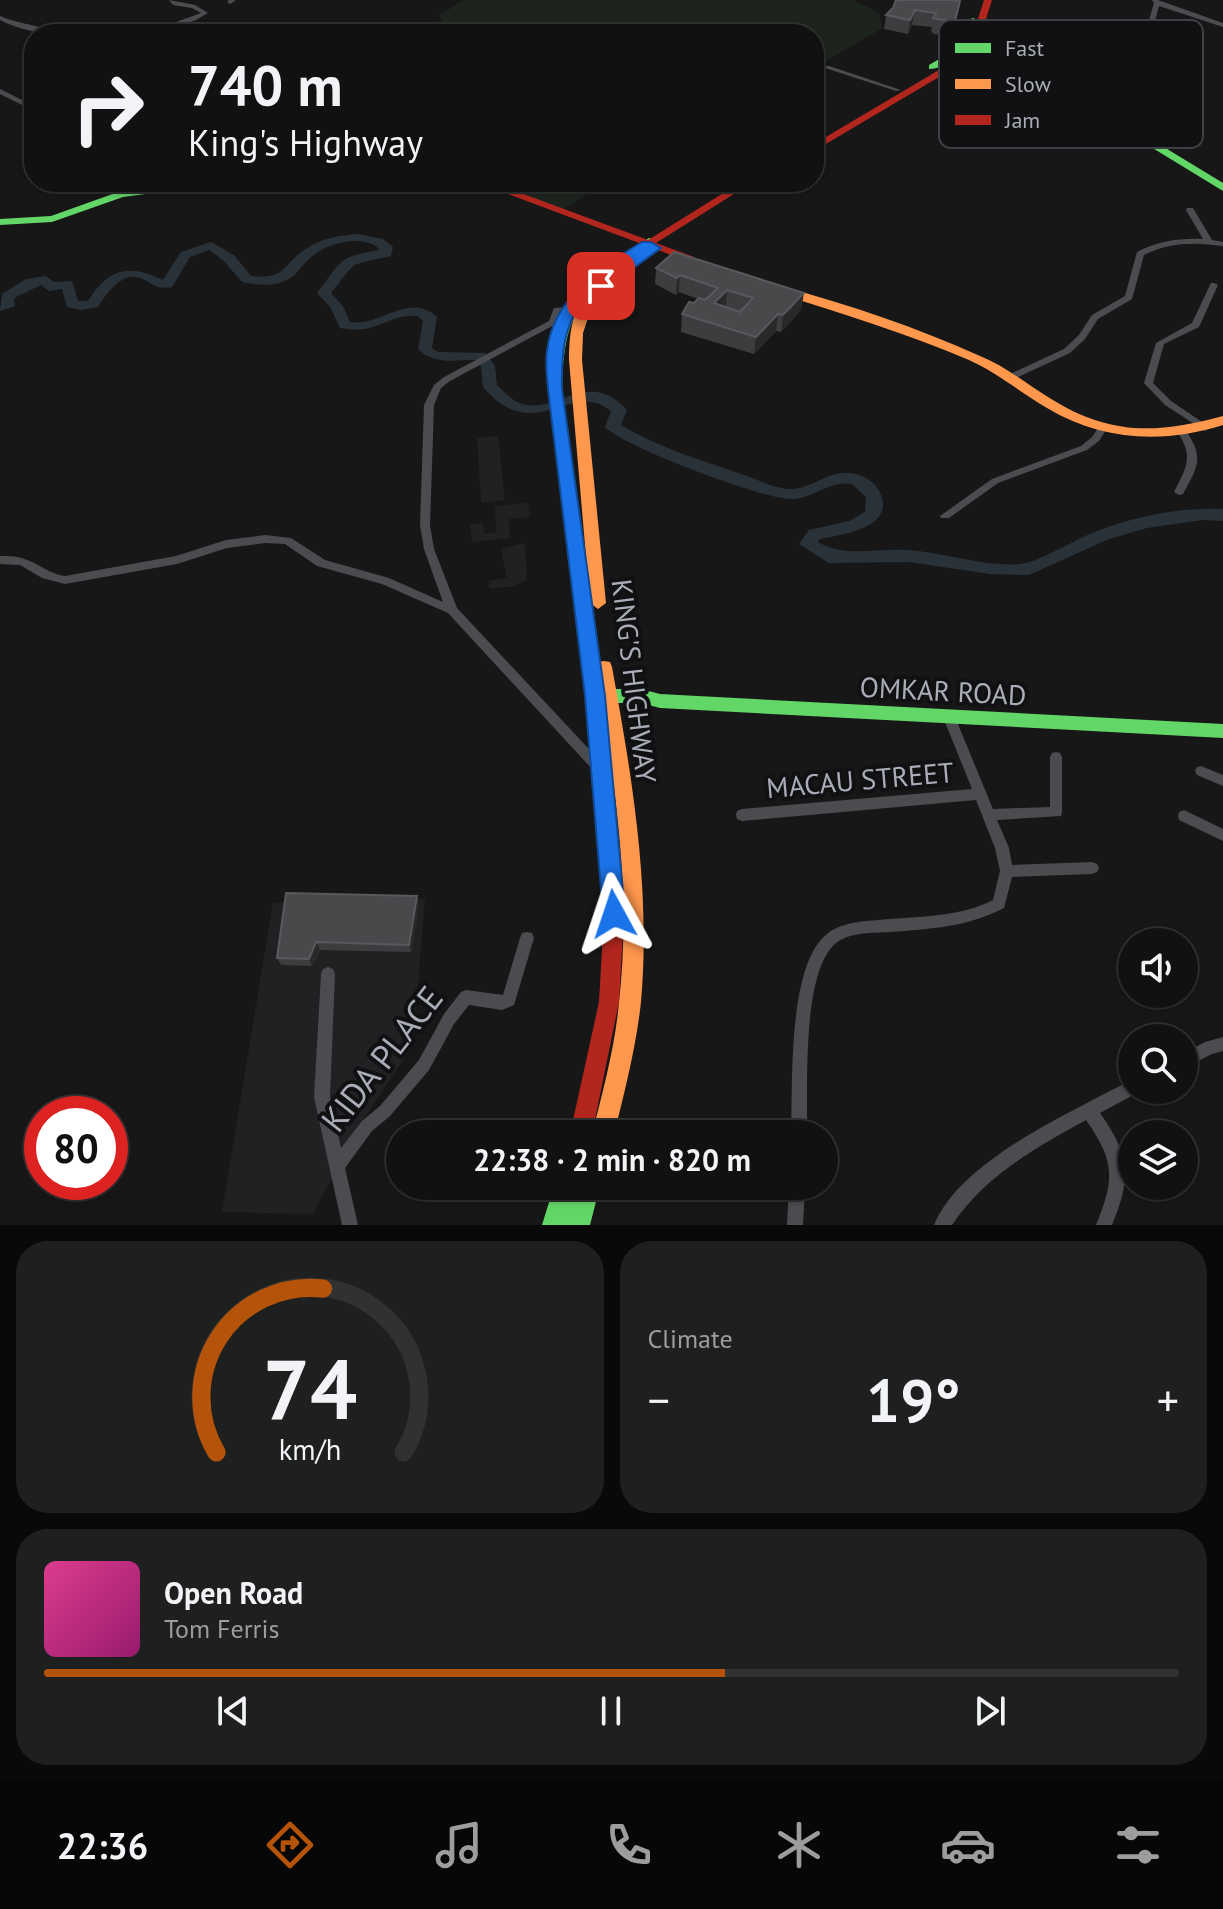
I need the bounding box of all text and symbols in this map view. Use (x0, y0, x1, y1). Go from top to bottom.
legend (939, 20, 1203, 148)
text: Fast (1005, 34, 1045, 62)
text: 740 m (188, 49, 343, 121)
icon: right (56, 56, 160, 160)
text: Slow (1005, 70, 1051, 98)
text: Jam (1004, 106, 1040, 134)
text: King's Highway (188, 119, 423, 166)
pin (567, 252, 635, 320)
icon: arrive (579, 264, 623, 308)
street label: KING'S HIGHWAY (604, 577, 665, 785)
street label: OMKAR ROAD (859, 668, 1027, 713)
street label: MACAU STREET (765, 753, 956, 806)
position arrow (572, 872, 656, 956)
map controls (1118, 928, 1198, 1200)
button: sound (1118, 928, 1198, 1008)
street label: KIDA PLACE (311, 977, 452, 1140)
button: search (1118, 1024, 1198, 1104)
speed limit sign: 80 (24, 1096, 128, 1200)
button: layers (1118, 1120, 1198, 1200)
text: 22:38 · 2 min · 820 m (473, 1140, 751, 1179)
text: Climate (648, 1322, 733, 1355)
text: 74 (263, 1334, 357, 1442)
text: 19° (866, 1361, 960, 1439)
text: − (648, 1371, 670, 1428)
text: + (1157, 1371, 1179, 1428)
text: km/h (278, 1431, 341, 1468)
text: Open Road (164, 1573, 303, 1612)
text: Tom Ferris (164, 1612, 279, 1645)
icon: previous (211, 1689, 255, 1733)
icon: pause (589, 1689, 633, 1733)
icon: next (968, 1689, 1012, 1733)
icon: directions (262, 1817, 318, 1873)
icon: music (431, 1817, 487, 1873)
icon: phone (601, 1817, 657, 1873)
icon: climate (771, 1817, 827, 1873)
icon: car (940, 1817, 996, 1873)
icon: filters (1110, 1817, 1166, 1873)
text: 22:36 (57, 1822, 148, 1869)

